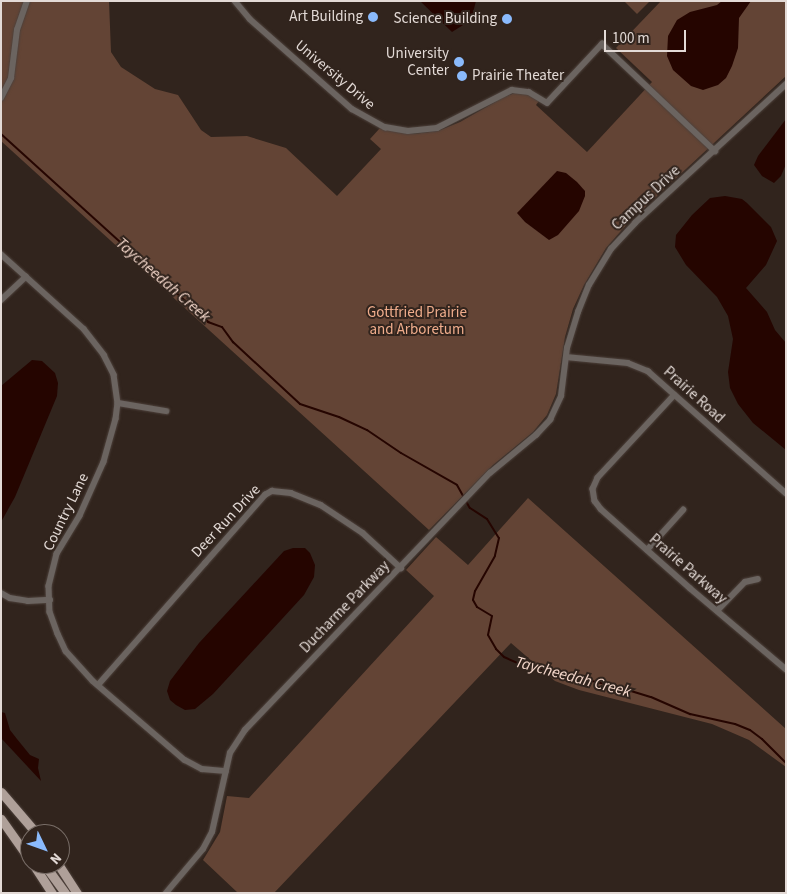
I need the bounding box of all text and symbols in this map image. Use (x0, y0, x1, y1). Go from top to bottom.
place label: Art Building (289, 8, 363, 26)
place label: Science Building (394, 10, 497, 28)
marker: Art Building (367, 11, 379, 23)
marker: Science Building (501, 13, 513, 25)
scale bar (607, 20, 690, 52)
text: 100 m (612, 28, 650, 49)
street label: University Drive (291, 36, 379, 114)
place label: University Center (386, 44, 449, 79)
marker: University Center (453, 56, 465, 68)
place label: Prairie Theater (472, 67, 564, 85)
marker: Prairie Theater (456, 70, 468, 82)
street label: Campus Drive (608, 162, 684, 234)
water label: Taycheedah Creek (112, 234, 214, 326)
park label: Gottfried Prairie and Arboretum (367, 303, 467, 338)
street label: Prairie Road (660, 363, 728, 427)
street label: Country Lane (39, 470, 93, 554)
street label: Deer Run Drive (188, 481, 264, 561)
street label: Prairie Parkway (645, 530, 731, 608)
street label: Ducharme Parkway (296, 557, 394, 657)
water label: Taycheedah Creek (513, 652, 633, 702)
north arrow (20, 824, 70, 874)
text: N (45, 848, 66, 869)

